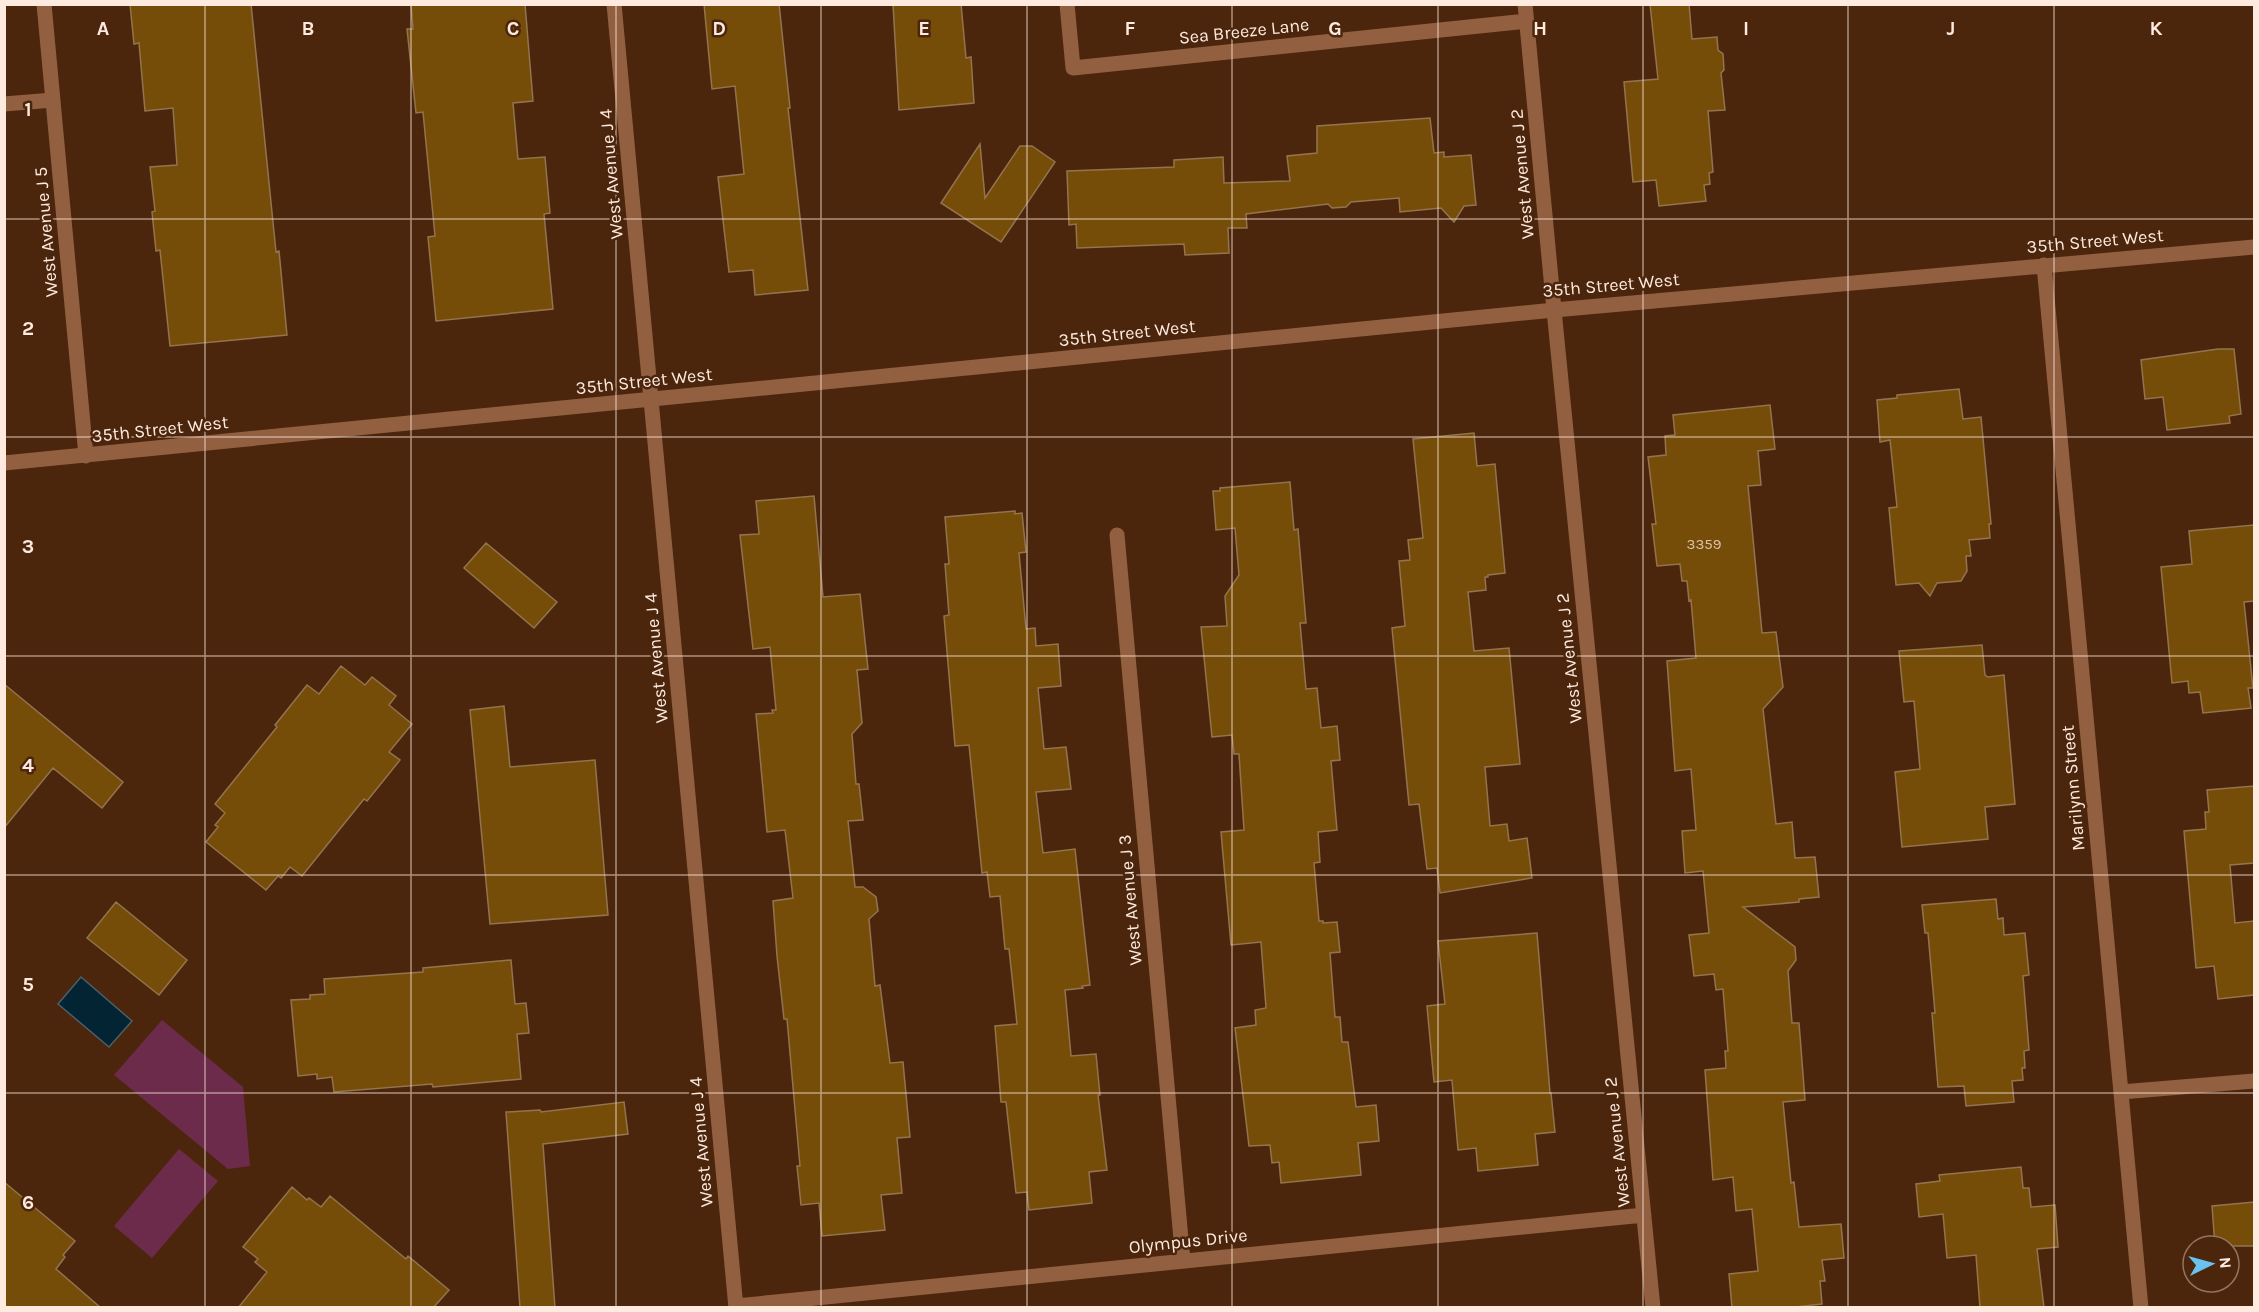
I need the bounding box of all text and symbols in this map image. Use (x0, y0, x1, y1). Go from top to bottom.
street label: Sea Breeze Lane (1178, 13, 1310, 49)
text: A (97, 17, 110, 40)
text: B (302, 17, 314, 40)
text: C (507, 17, 519, 40)
text: D (712, 17, 726, 40)
text: E (918, 17, 930, 40)
text: F (1125, 17, 1136, 40)
text: G (1328, 17, 1342, 40)
text: H (1533, 17, 1547, 40)
text: I (1743, 17, 1749, 40)
text: J (1947, 17, 1955, 40)
text: K (2149, 17, 2163, 40)
text: 1 (24, 98, 32, 121)
street label: West Avenue J 4 (594, 108, 628, 240)
street label: West Avenue J 2 (1505, 108, 1539, 240)
street label: West Avenue J 5 (29, 166, 63, 298)
street label: 35th Street West (2026, 224, 2165, 258)
street label: 35th Street West (1542, 268, 1681, 302)
street label: 35th Street West (1058, 315, 1197, 351)
text: 2 (22, 317, 34, 340)
street label: 35th Street West (575, 363, 714, 399)
street label: 35th Street West (91, 411, 230, 447)
text: 3 (22, 535, 34, 558)
house number: 3359 (1687, 535, 1721, 553)
street label: West Avenue J 4 (639, 592, 673, 724)
street label: West Avenue J 2 (1551, 592, 1587, 724)
street label: Marilynn Street (2057, 724, 2089, 852)
text: 4 (22, 754, 34, 777)
street label: West Avenue J 3 (1113, 834, 1147, 966)
text: 5 (22, 973, 34, 996)
street label: West Avenue J 4 (684, 1076, 718, 1208)
street label: West Avenue J 2 (1599, 1076, 1635, 1208)
text: 6 (22, 1191, 34, 1214)
street label: Olympus Drive (1128, 1224, 1248, 1258)
north arrow (2181, 1234, 2241, 1294)
text: N (2215, 1256, 2235, 1269)

